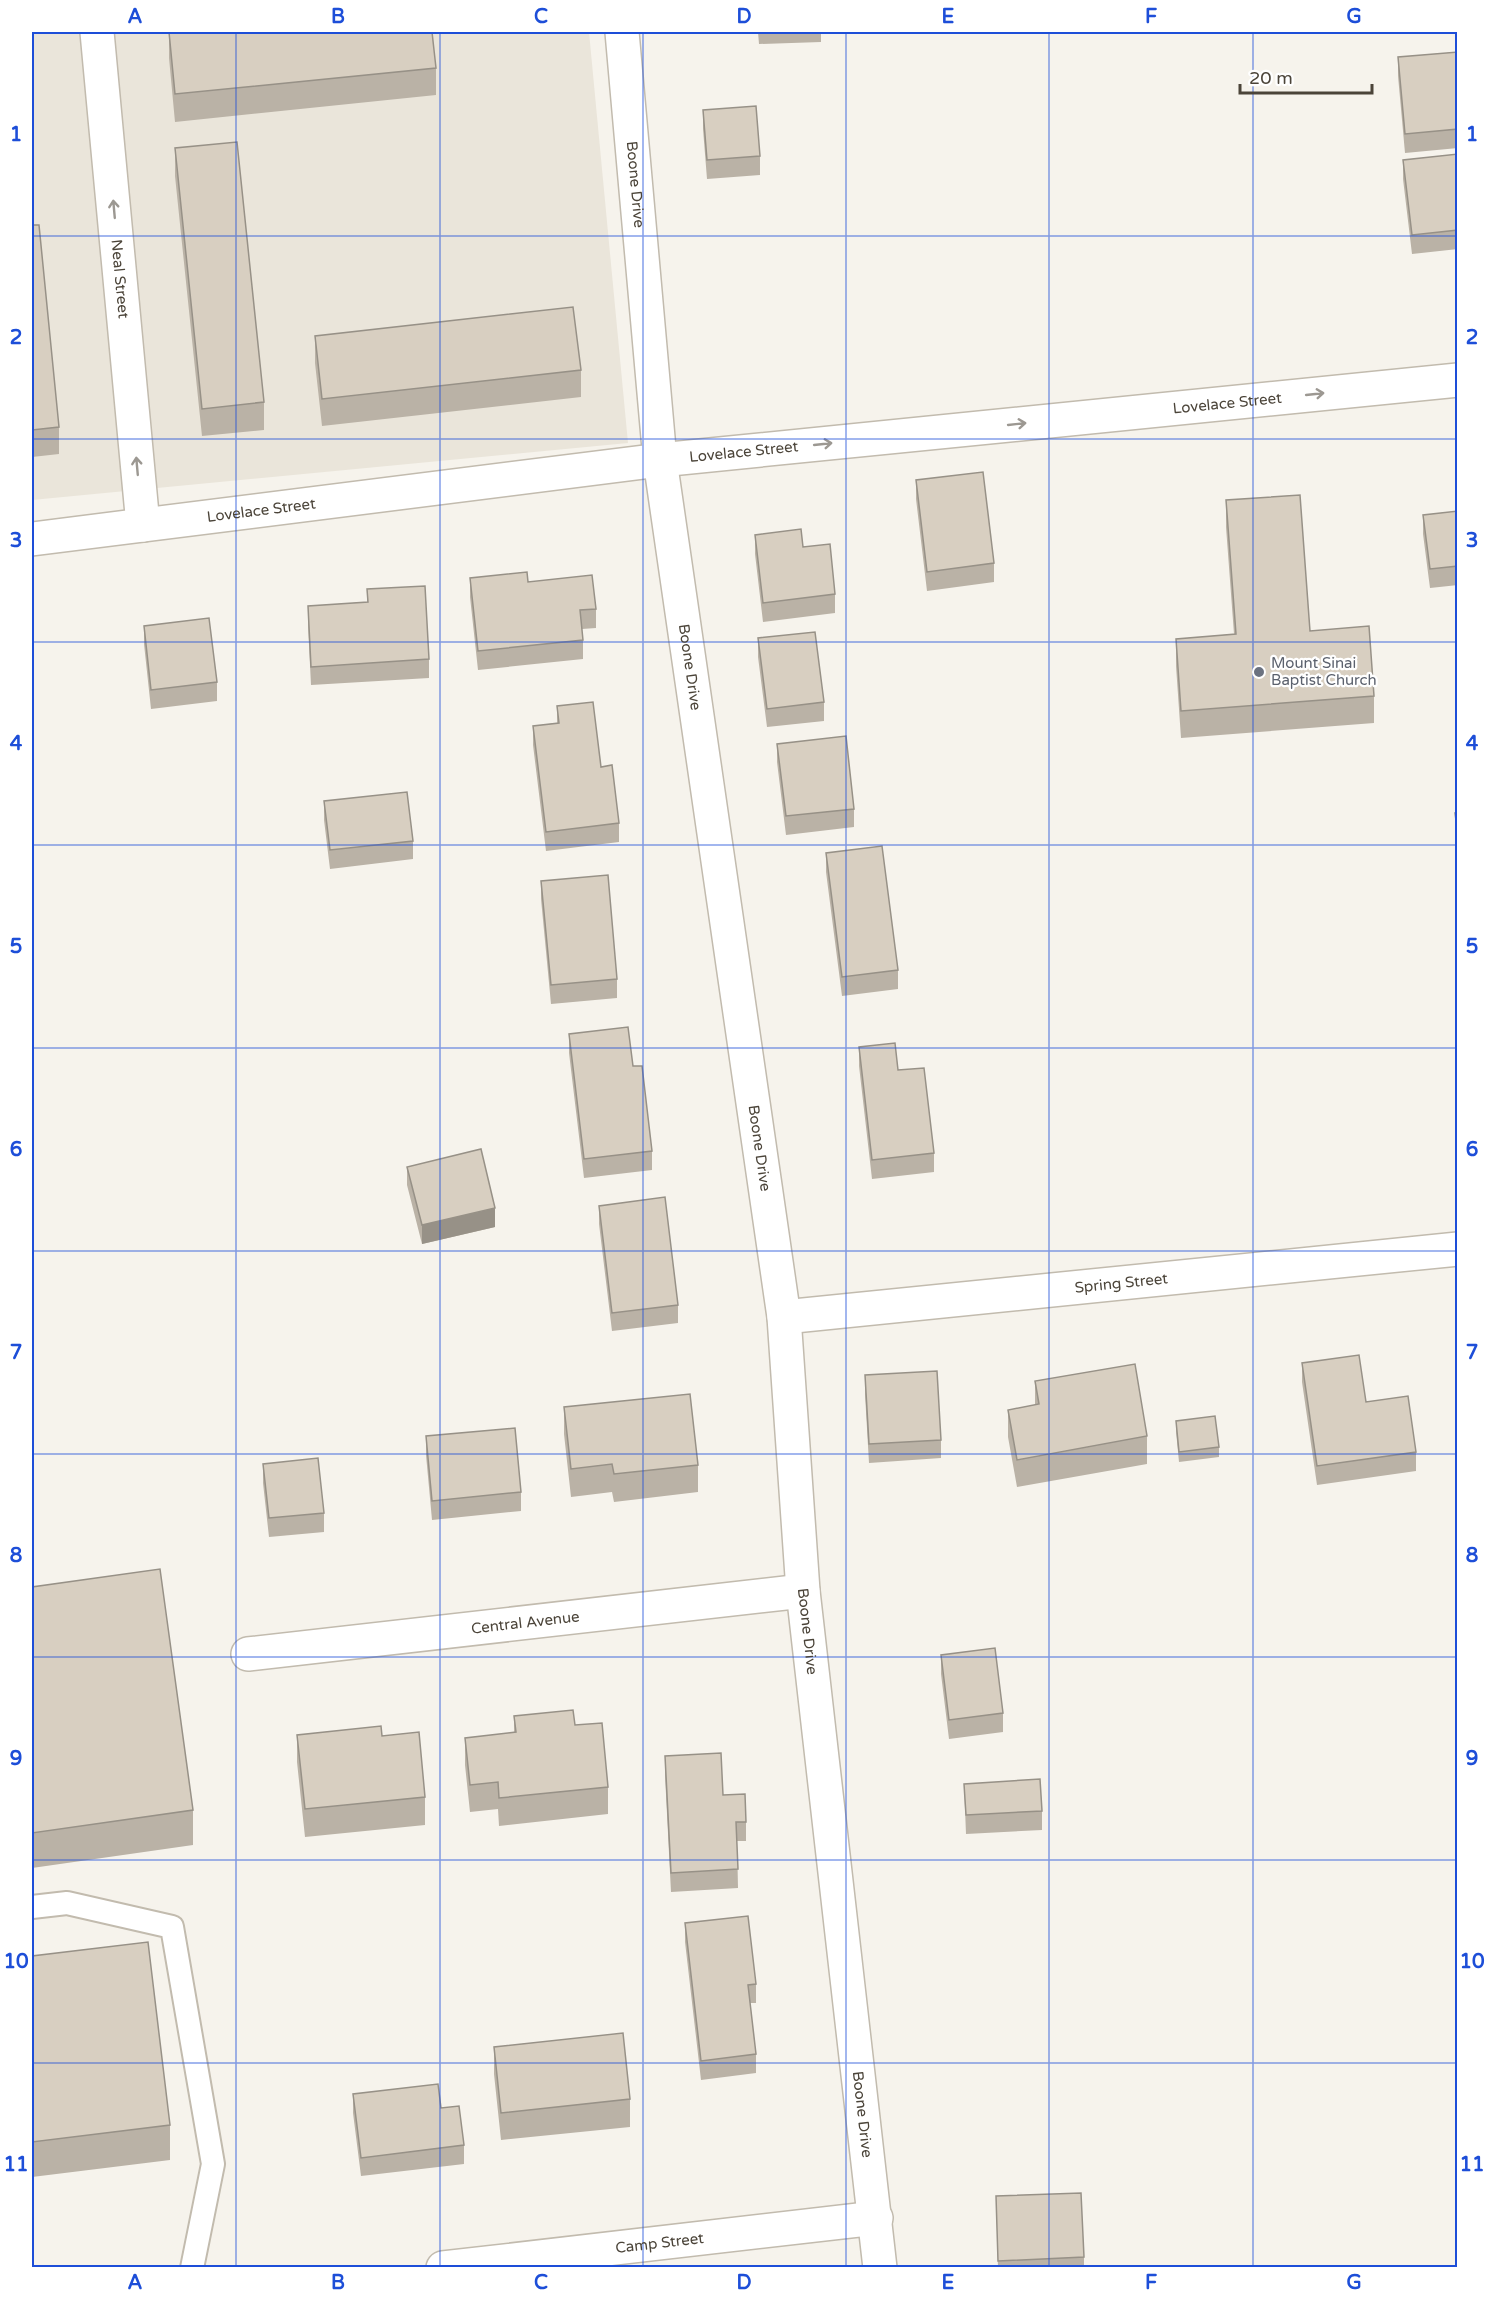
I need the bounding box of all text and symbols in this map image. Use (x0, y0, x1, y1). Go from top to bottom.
text: A (128, 5, 143, 29)
text: B (331, 5, 345, 29)
text: C (534, 5, 548, 29)
text: D (736, 5, 752, 29)
text: E (942, 5, 955, 29)
text: F (1145, 5, 1157, 29)
text: G (1346, 5, 1362, 29)
scale bar (1240, 57, 1372, 95)
text: 20 m (1249, 67, 1293, 89)
text: 1 (10, 123, 22, 147)
text: 1 (1466, 123, 1478, 147)
street label: Boone Drive (623, 140, 648, 229)
one-way arrow (108, 200, 119, 220)
street label: Neal Street (107, 239, 133, 320)
text: 2 (10, 326, 22, 350)
text: 2 (1466, 326, 1478, 350)
one-way arrow (1305, 388, 1325, 399)
street label: Lovelace Street (1172, 389, 1283, 418)
one-way arrow (1006, 418, 1026, 429)
street label: Lovelace Street (688, 437, 799, 466)
one-way arrow (812, 438, 832, 449)
one-way arrow (131, 457, 142, 477)
street label: Lovelace Street (206, 494, 317, 526)
text: 3 (10, 529, 22, 553)
text: 3 (1466, 529, 1478, 553)
street label: Boone Drive (675, 623, 705, 712)
place label: Mount Sinai Baptist Church (1271, 654, 1377, 689)
marker: Mount Sinai Baptist Church (1252, 665, 1266, 679)
text: 4 (10, 732, 23, 756)
text: 4 (1466, 732, 1479, 756)
text: 5 (10, 935, 22, 959)
text: 5 (1466, 935, 1478, 959)
street label: Boone Drive (744, 1104, 775, 1193)
text: 6 (10, 1138, 22, 1162)
text: 6 (1466, 1138, 1478, 1162)
street label: Spring Street (1074, 1269, 1169, 1297)
text: 7 (10, 1341, 22, 1365)
text: 7 (1466, 1341, 1478, 1365)
text: 8 (10, 1544, 22, 1568)
text: 8 (1466, 1544, 1478, 1568)
street label: Boone Drive (794, 1587, 821, 1676)
street label: Central Avenue (470, 1607, 580, 1638)
text: 9 (10, 1747, 22, 1771)
text: 9 (1466, 1747, 1478, 1771)
text: 10 (3, 1950, 29, 1974)
text: 10 (1459, 1950, 1485, 1974)
street label: Boone Drive (849, 2070, 876, 2159)
text: 11 (3, 2153, 29, 2177)
text: 11 (1459, 2153, 1485, 2177)
street label: Camp Street (614, 2229, 705, 2257)
text: A (128, 2271, 143, 2295)
text: B (331, 2271, 345, 2295)
text: C (534, 2271, 548, 2295)
text: D (736, 2271, 752, 2295)
text: E (942, 2271, 955, 2295)
text: F (1145, 2271, 1157, 2295)
text: G (1346, 2271, 1362, 2295)

